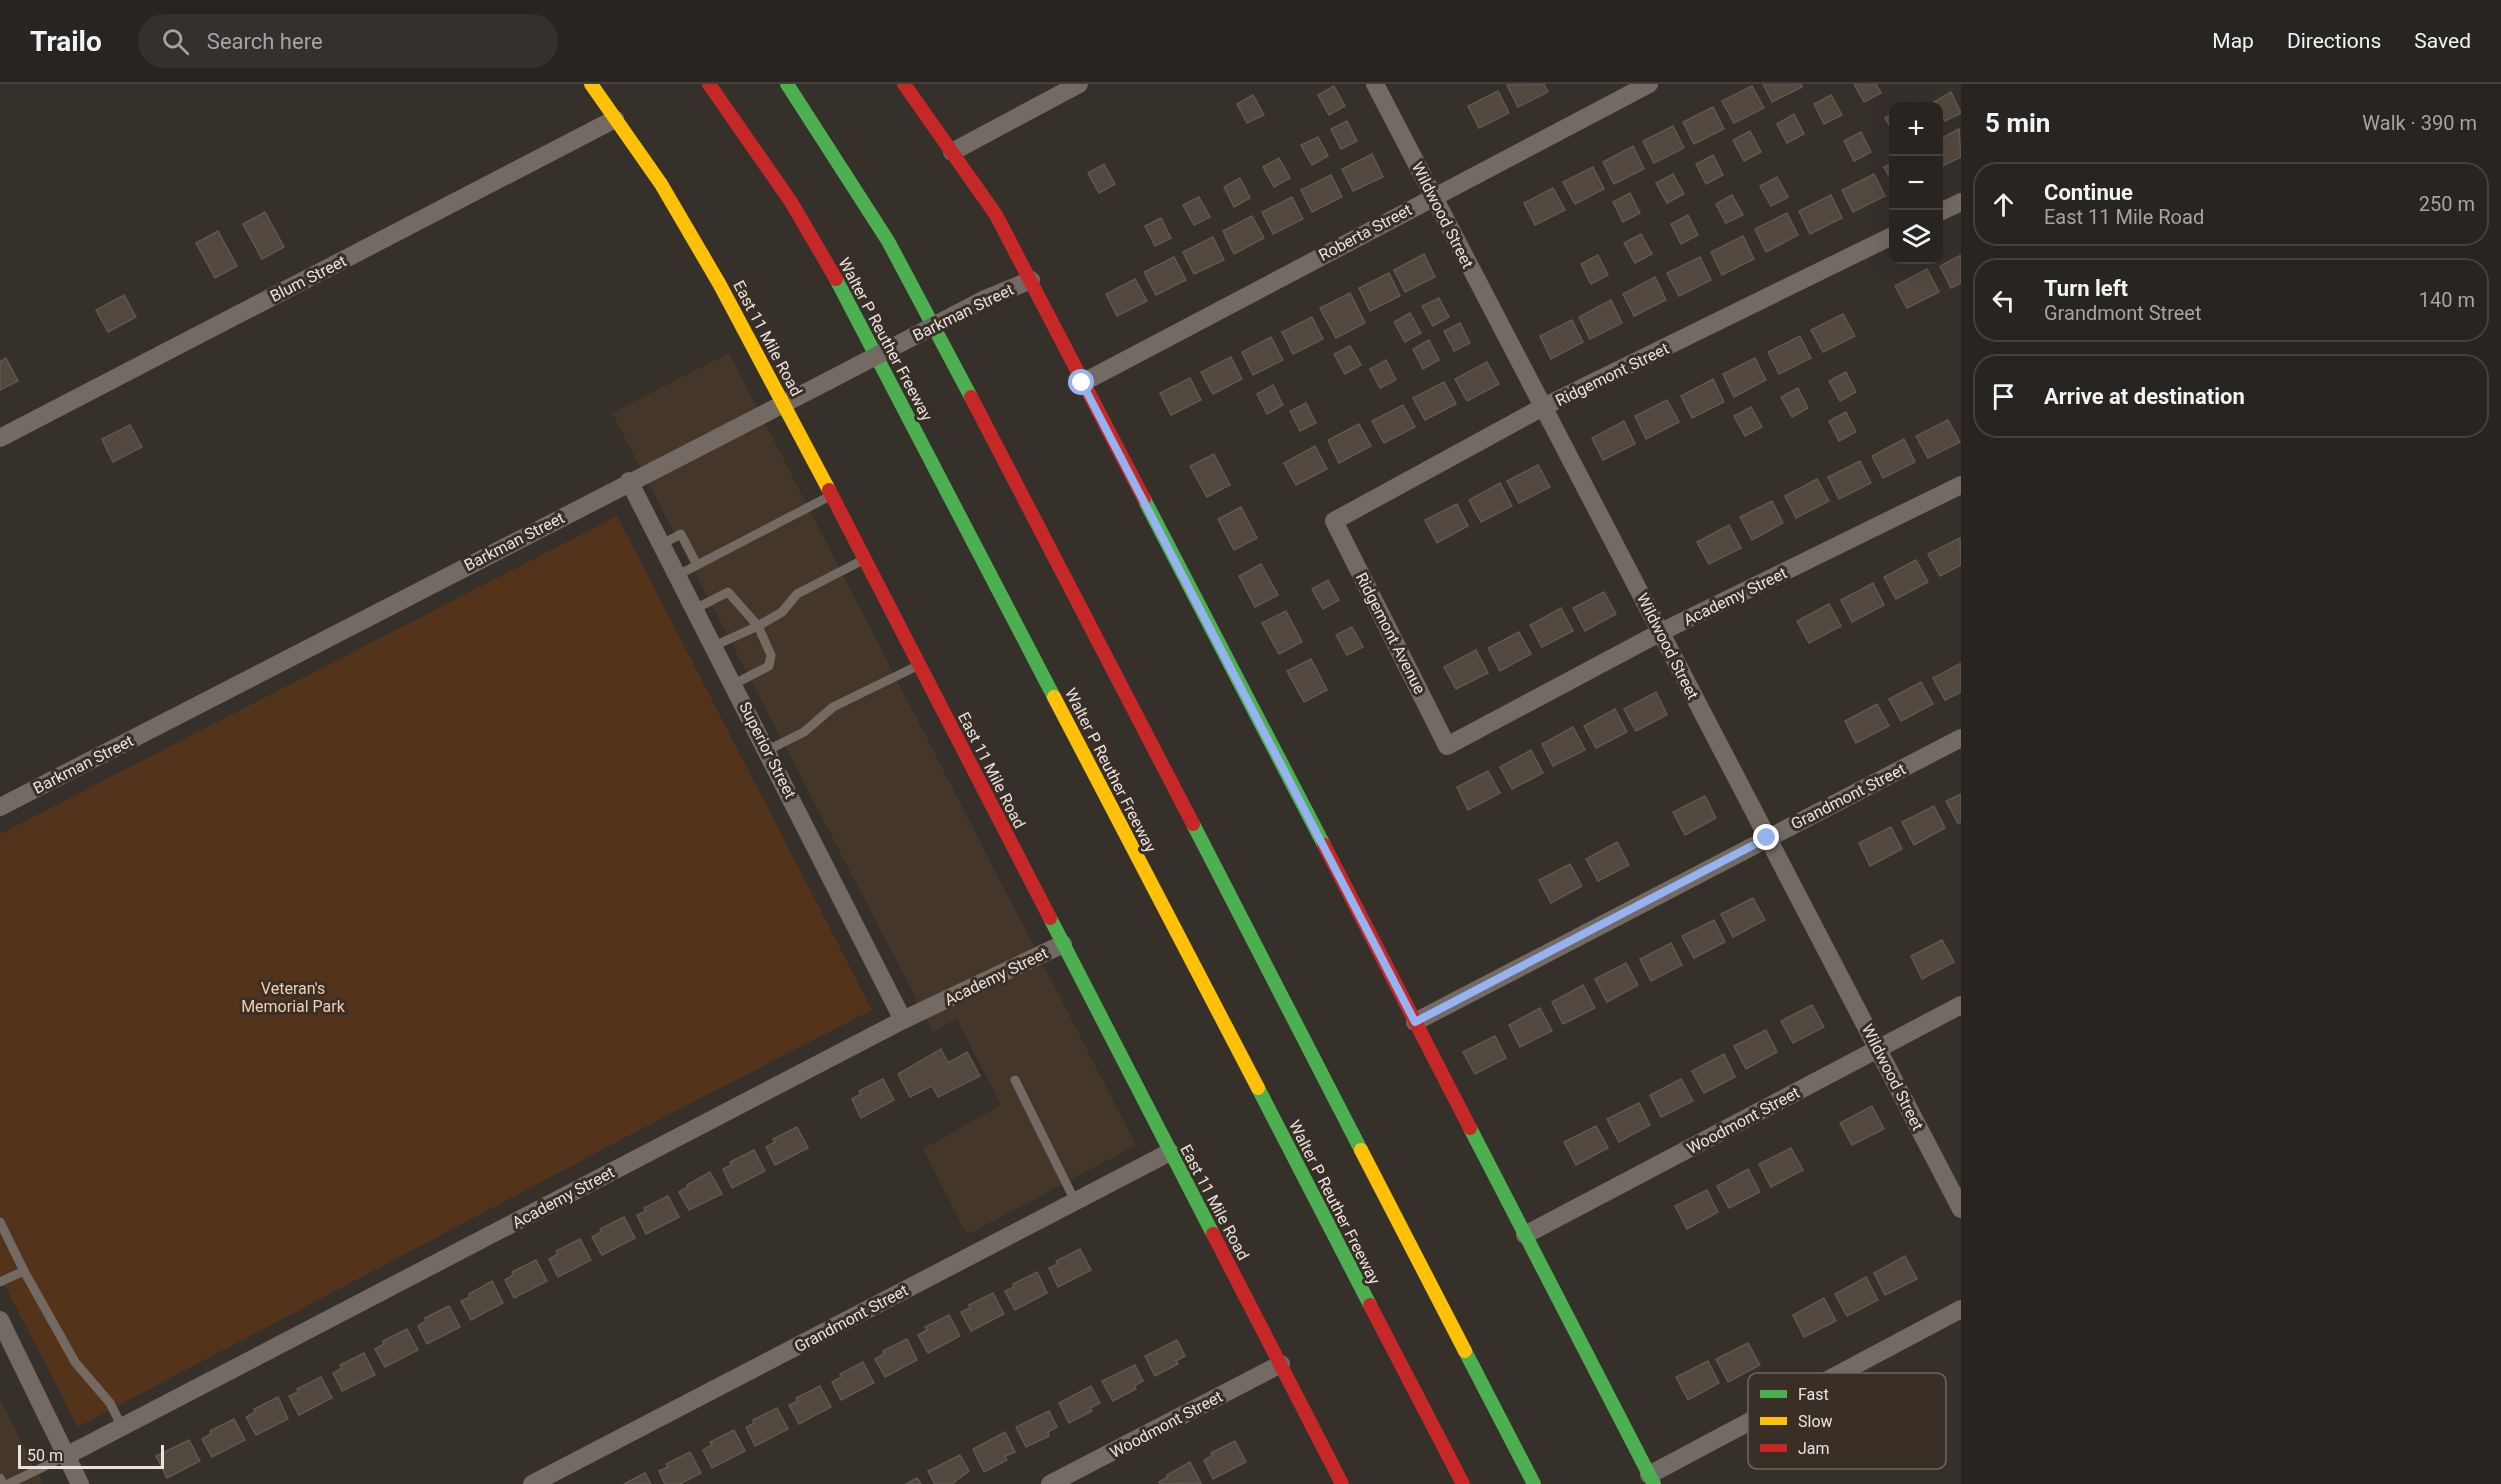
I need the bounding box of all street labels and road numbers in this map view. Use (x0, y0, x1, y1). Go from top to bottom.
street label: Wildwood Street (1408, 159, 1477, 271)
street label: Roberta Street (1316, 200, 1415, 265)
street label: Blum Street (267, 251, 349, 306)
street label: Walter P Reuther Freeway (834, 254, 937, 424)
street label: East 11 Mile Road (729, 277, 806, 399)
street label: Barkman Street (910, 280, 1017, 345)
street label: Ridgemont Street (1552, 339, 1672, 410)
street label: Barkman Street (461, 508, 568, 575)
street label: Academy Street (1680, 563, 1790, 630)
street label: Ridgemont Avenue (1352, 569, 1429, 697)
street label: Wildwood Street (1633, 590, 1702, 702)
street label: Walter P Reuther Freeway (1061, 685, 1160, 856)
street label: Superior Street (735, 699, 800, 802)
street label: East 11 Mile Road (954, 709, 1029, 832)
street label: Barkman Street (30, 731, 137, 798)
street label: Grandmont Street (1788, 759, 1909, 834)
street label: Academy Street (941, 943, 1051, 1010)
street label: Wildwood Street (1858, 1021, 1927, 1133)
street label: Woodmont Street (1684, 1083, 1803, 1158)
street label: Walter P Reuther Freeway (1285, 1117, 1384, 1288)
street label: East 11 Mile Road (1176, 1141, 1253, 1263)
street label: Academy Street (509, 1163, 617, 1232)
street label: Grandmont Street (791, 1280, 911, 1356)
street label: Woodmont Street (1107, 1387, 1226, 1462)

